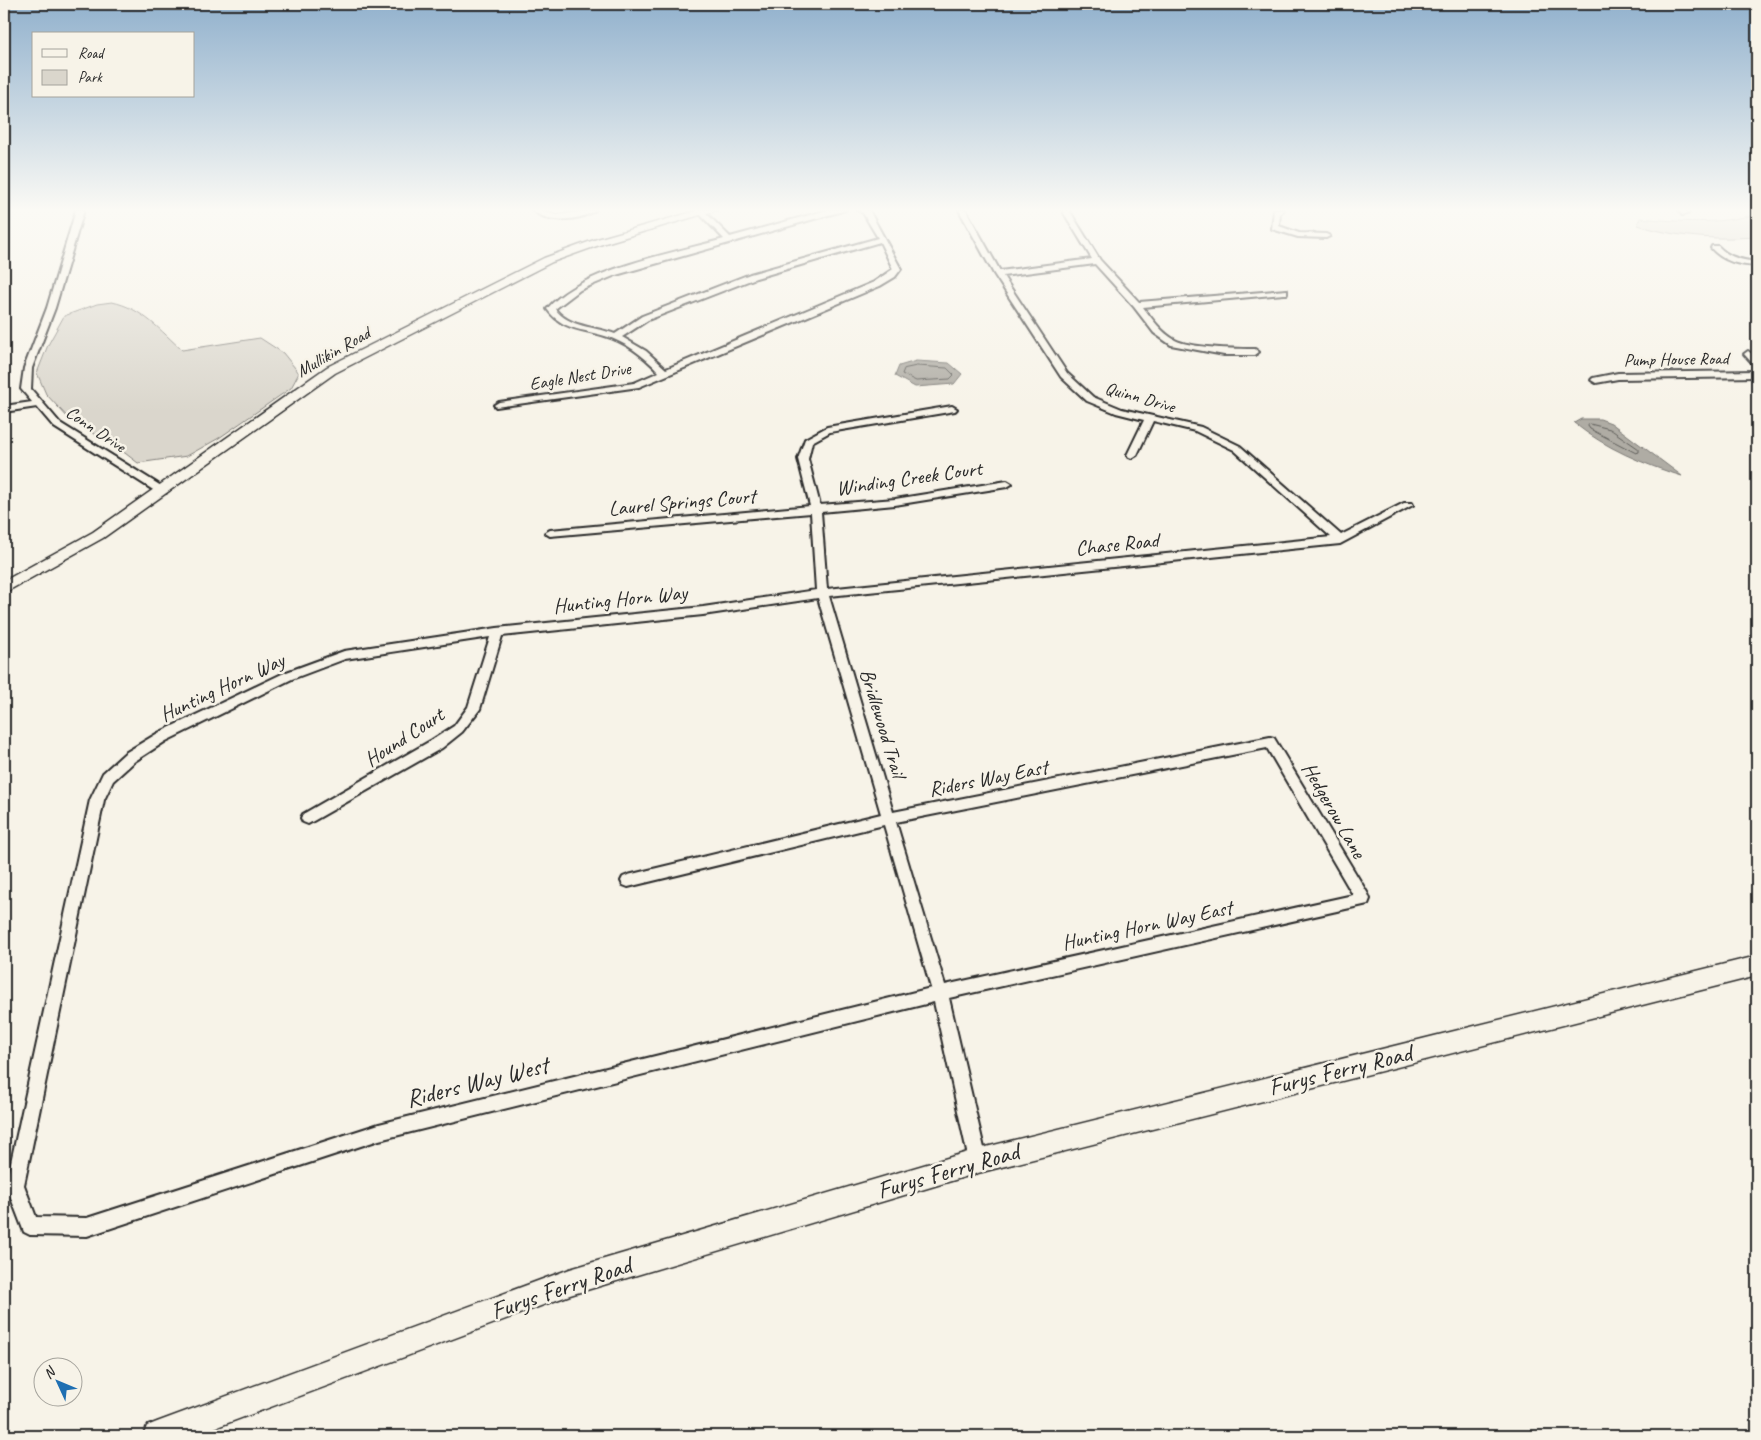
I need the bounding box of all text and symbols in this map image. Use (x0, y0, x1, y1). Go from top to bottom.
legend (32, 32, 195, 98)
text: Road (78, 44, 105, 63)
text: Park (78, 68, 103, 87)
street label: Mullikin Road (292, 321, 376, 382)
street label: Pump House Road (1623, 347, 1732, 371)
street label: Eagle Nest Drive (528, 357, 633, 395)
street label: Quinn Drive (1103, 377, 1179, 418)
street label: Conn Drive (62, 401, 131, 458)
street label: Winding Creek Court (834, 455, 986, 501)
street label: Laurel Springs Court (607, 482, 760, 521)
street label: Chase Road (1074, 526, 1162, 561)
street label: Hunting Horn Way (552, 579, 690, 619)
street label: Hunting Horn Way (156, 646, 290, 727)
street label: Bridlewood Trail (854, 666, 913, 784)
street label: Hound Court (359, 701, 450, 772)
street label: Riders Way East (926, 753, 1053, 802)
street label: Hedgerow Lane (1296, 757, 1372, 864)
street label: Hunting Horn Way East (1060, 894, 1237, 956)
street label: Furys Ferry Road (1265, 1036, 1419, 1103)
street label: Riders Way West (403, 1048, 555, 1115)
street label: Furys Ferry Road (873, 1134, 1027, 1207)
street label: Furys Ferry Road (487, 1248, 639, 1327)
north arrow (32, 1358, 82, 1408)
text: N (40, 1363, 60, 1382)

